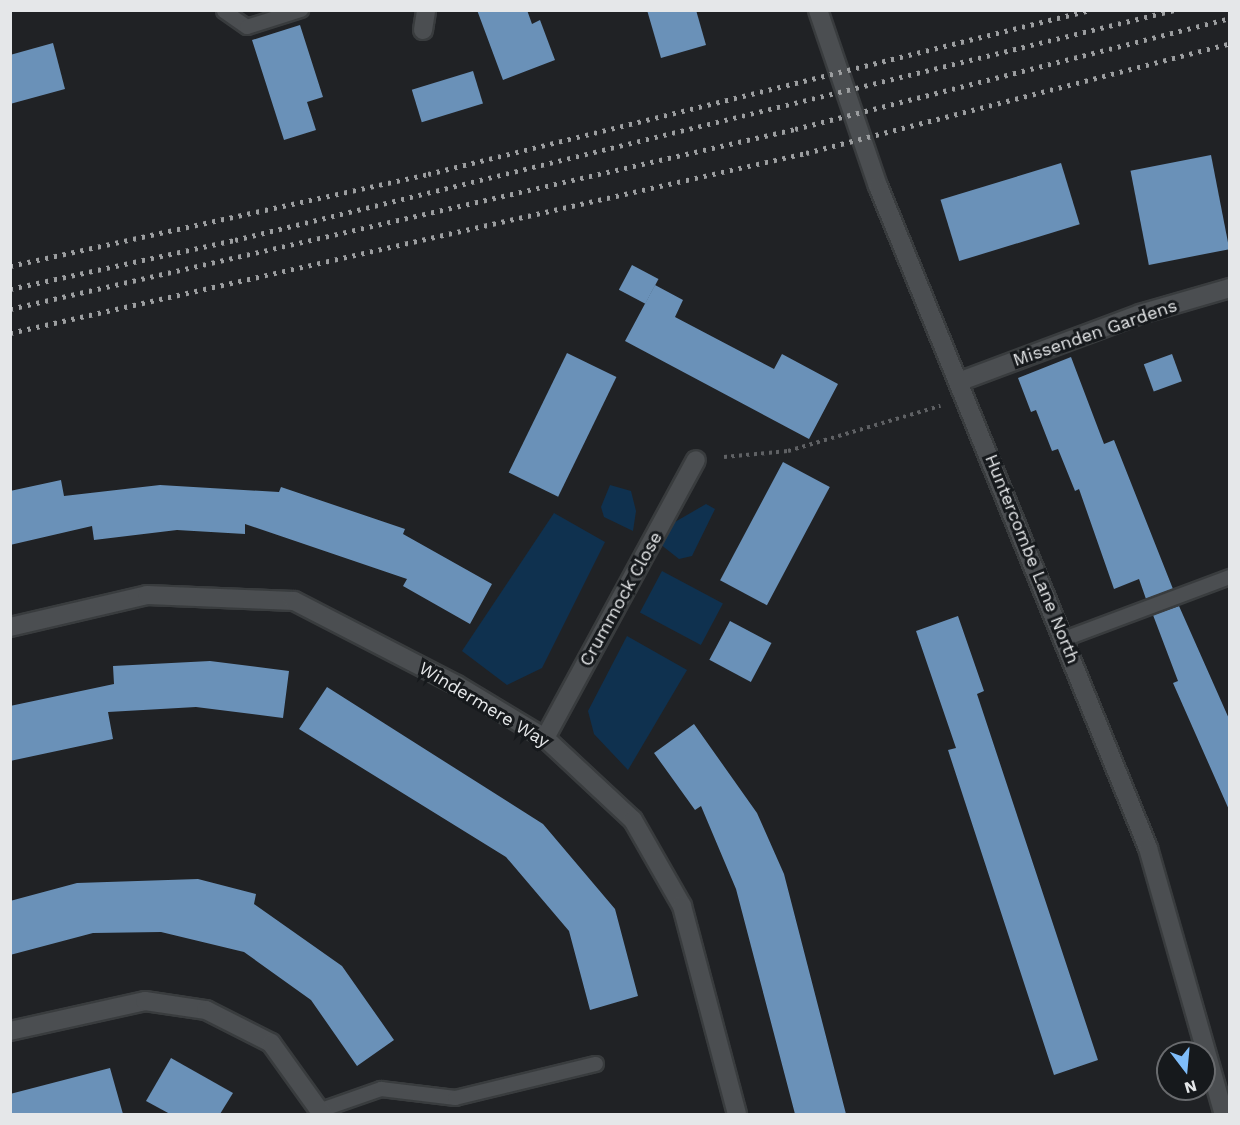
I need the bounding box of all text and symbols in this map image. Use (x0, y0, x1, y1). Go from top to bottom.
street label: Missenden Gardens (1010, 295, 1180, 371)
street label: Huntercombe Lane North (980, 451, 1084, 667)
street label: Crummock Close (575, 528, 667, 670)
street label: Windermere Way (415, 657, 553, 753)
north arrow (1156, 1041, 1216, 1101)
text: N (1182, 1076, 1199, 1098)

